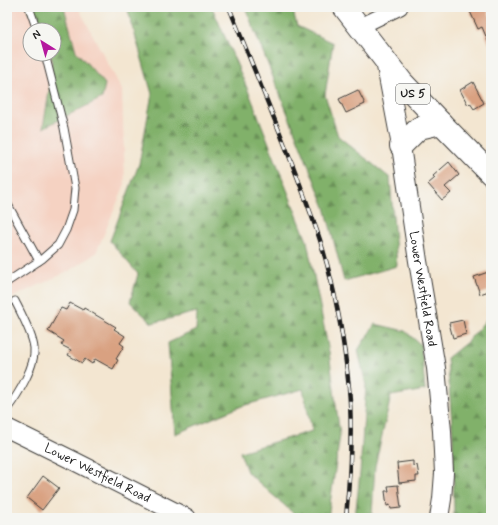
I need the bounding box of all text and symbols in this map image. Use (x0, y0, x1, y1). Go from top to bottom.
north arrow (22, 22, 62, 62)
text: N (29, 27, 44, 43)
road number: US 5 (396, 84, 430, 104)
street label: Lower Westfield Road (405, 230, 441, 348)
street label: Lower Westfield Road (41, 439, 154, 507)

